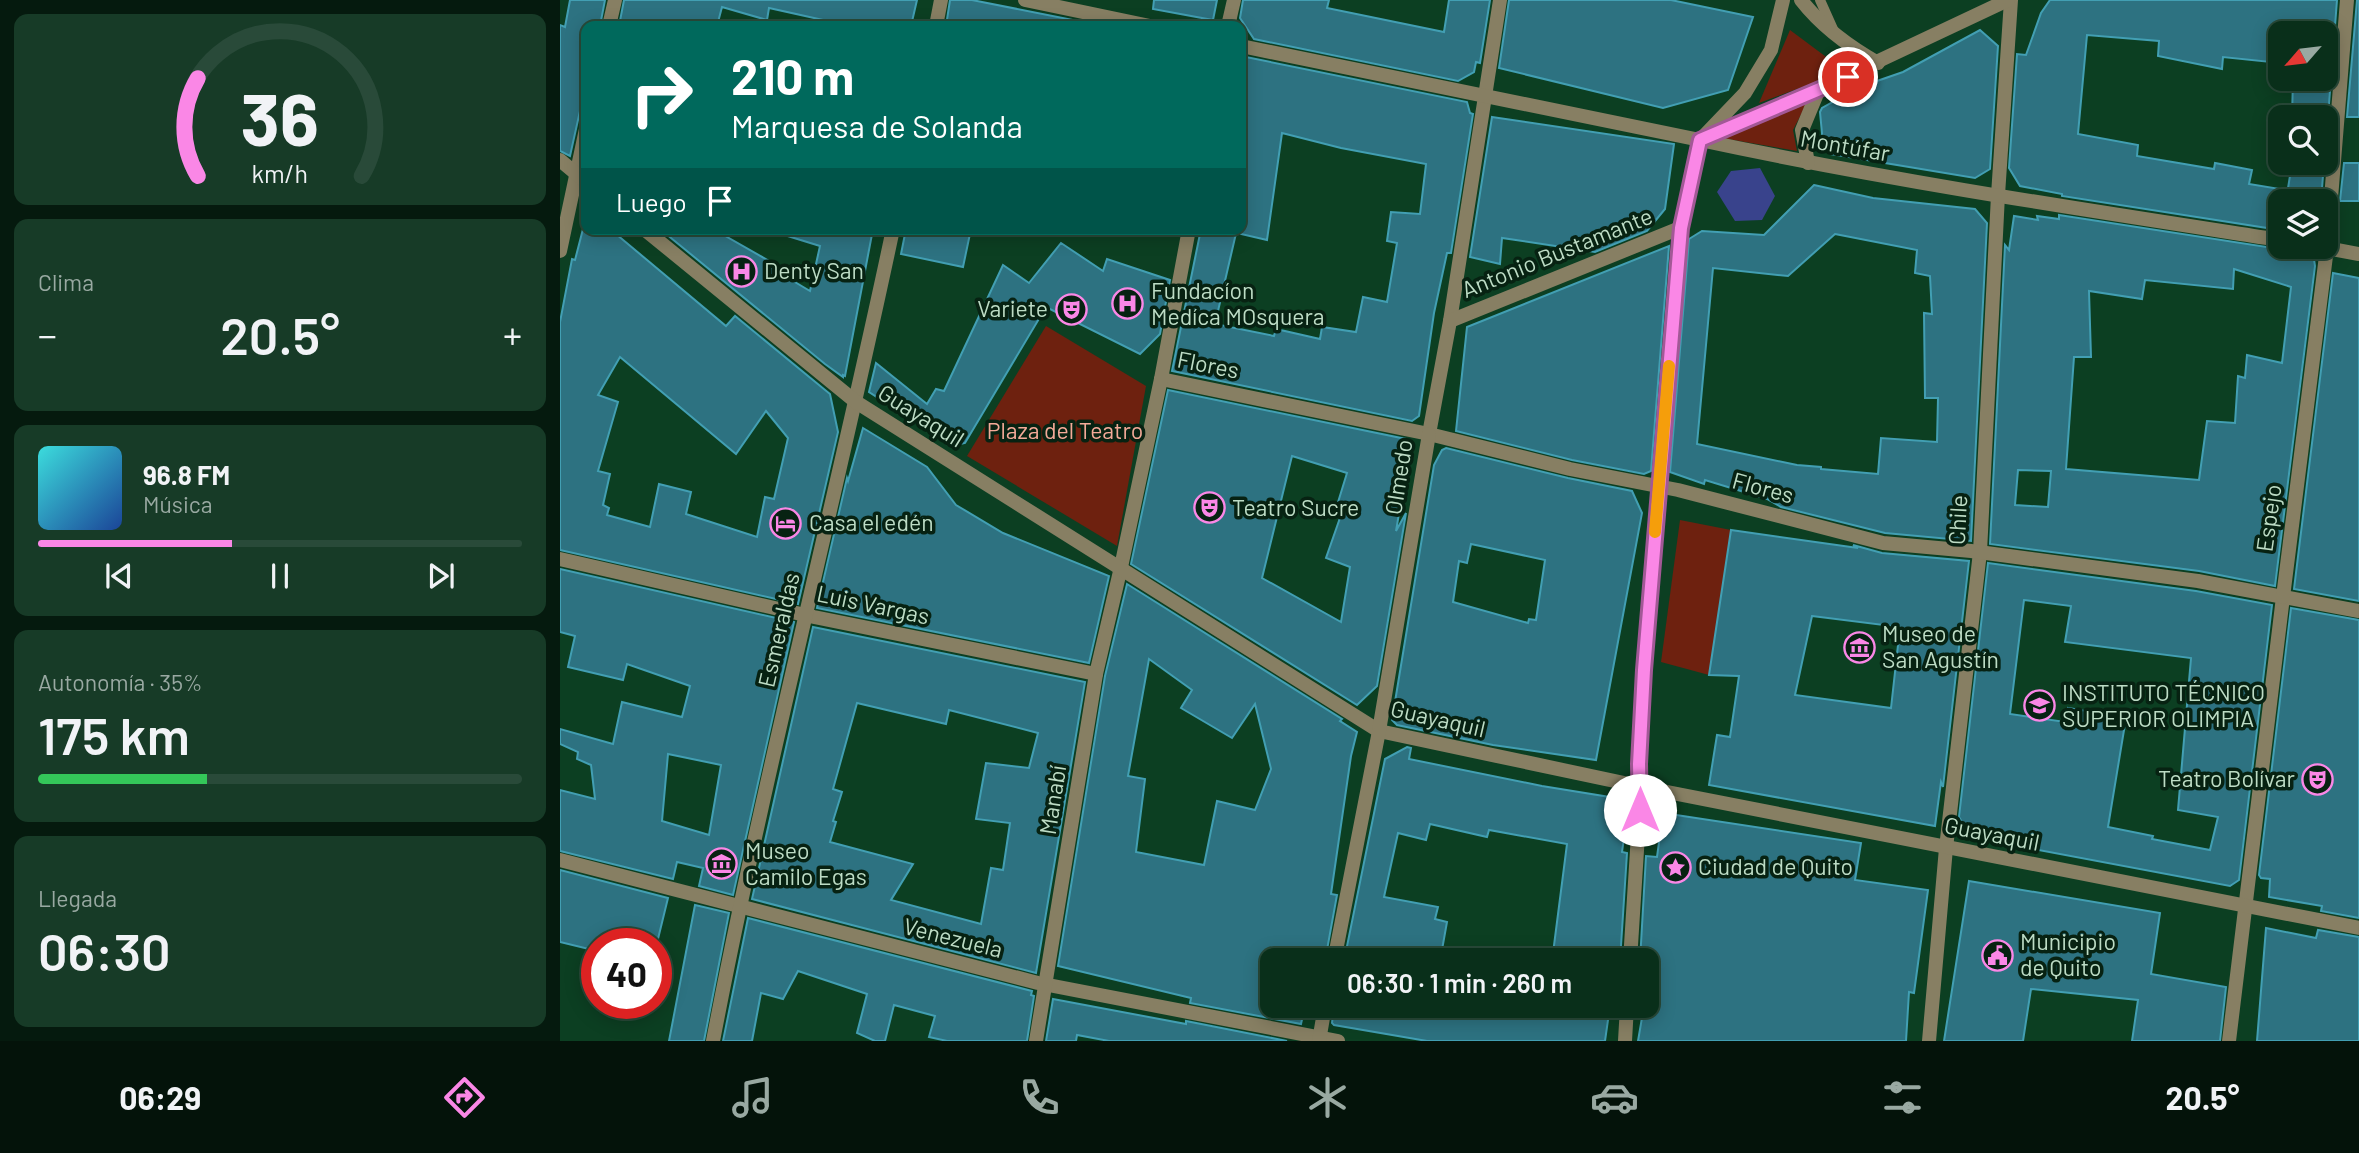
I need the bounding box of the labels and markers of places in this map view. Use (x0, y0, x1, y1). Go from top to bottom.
pin (1818, 47, 1878, 107)
hospital icon: Denty San (724, 254, 758, 288)
place label: Denty San (764, 256, 864, 284)
place label: Fundacíon Medíca MOsquera (1151, 276, 1325, 330)
hospital icon: Fundacíon Medíca MOsquera (1111, 287, 1145, 321)
theatre icon: Variete (1054, 292, 1088, 326)
place label: Variete (977, 294, 1048, 322)
theatre icon: Teatro Sucre (1192, 491, 1226, 525)
place label: Teatro Sucre (1232, 493, 1359, 521)
hotel icon: Casa el edén (769, 506, 803, 540)
place label: Casa el edén (809, 508, 934, 536)
place label: Museo de San Agustín (1882, 619, 1999, 673)
museum icon: Museo de San Agustín (1842, 630, 1876, 664)
place label: INSTITUTO TÉCNICO SUPERIOR OLIMPIA (2062, 678, 2265, 732)
school or university icon: INSTITUTO TÉCNICO SUPERIOR OLIMPIA (2022, 689, 2056, 723)
theatre icon: Teatro Bolívar (2301, 762, 2335, 796)
place label: Teatro Bolívar (2158, 764, 2296, 792)
place label: Museo Camilo Egas (745, 836, 867, 890)
museum icon: Museo Camilo Egas (705, 847, 739, 881)
place icon: Ciudad de Quito (1658, 850, 1692, 884)
place label: Ciudad de Quito (1698, 852, 1853, 880)
place label: Municipio de Quito (2020, 927, 2116, 981)
public building icon: Municipio de Quito (1980, 938, 2014, 972)

